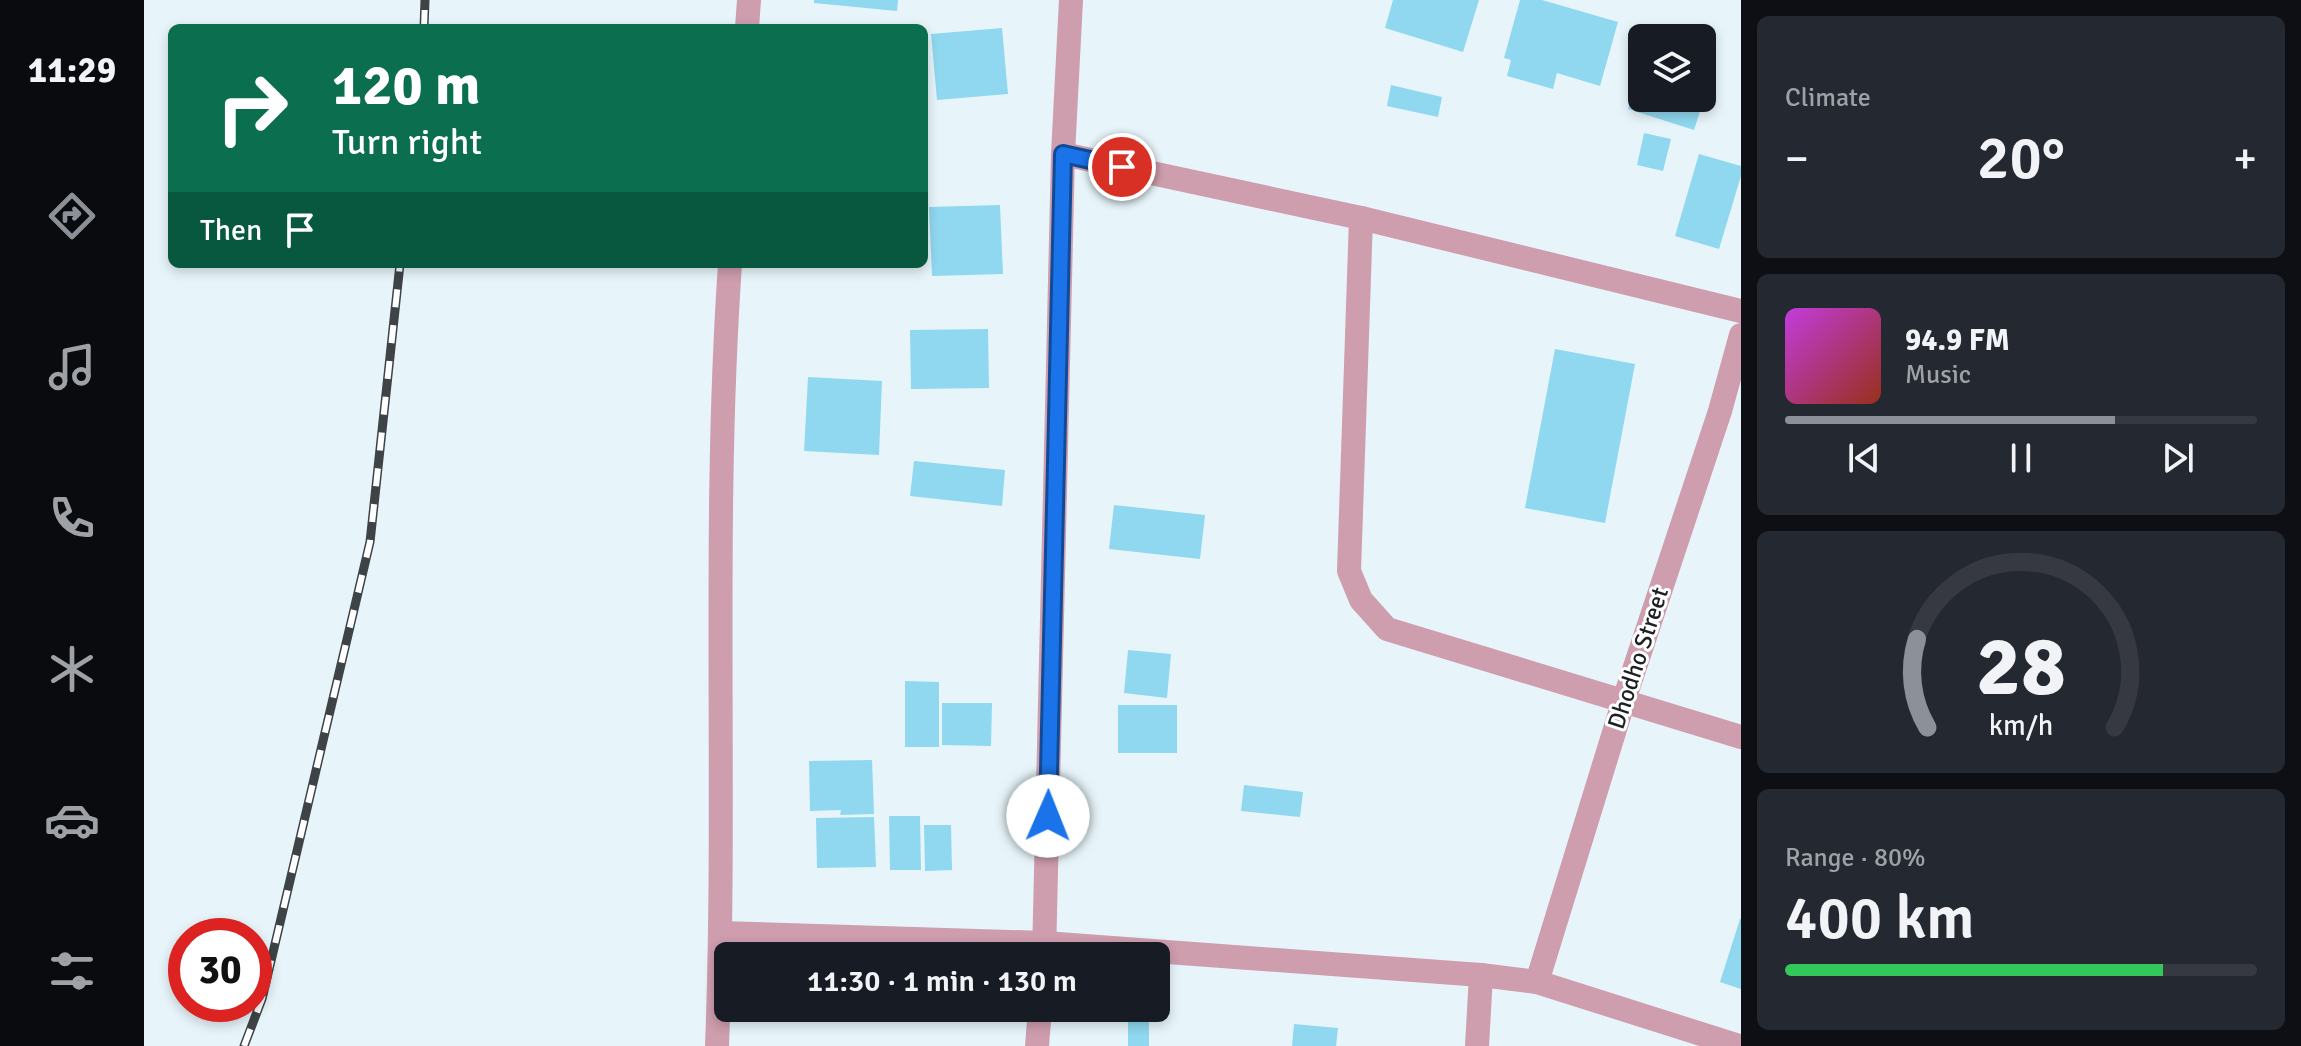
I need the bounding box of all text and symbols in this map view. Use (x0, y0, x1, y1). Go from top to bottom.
map controls (1628, 24, 1716, 112)
button: layers (1628, 24, 1716, 112)
text: 11:29 (28, 48, 116, 93)
text: 120 m (332, 51, 480, 120)
icon: right (200, 56, 304, 160)
text: Climate (1785, 82, 1871, 114)
text: Turn right (332, 120, 482, 165)
text: 20° (1977, 122, 2065, 196)
text: − (1785, 132, 1809, 186)
text: + (2233, 132, 2257, 186)
pin (1088, 133, 1156, 201)
icon: arrive (1100, 145, 1144, 189)
icon: directions (44, 188, 100, 244)
icon: arrive (278, 208, 322, 252)
text: Then (200, 212, 262, 249)
text: 94.9 FM (1905, 322, 2010, 359)
icon: music (44, 339, 100, 395)
text: Music (1905, 359, 1971, 391)
icon: previous (1842, 436, 1886, 480)
icon: pause (1999, 436, 2043, 480)
icon: next (2156, 436, 2200, 480)
icon: phone (44, 490, 100, 546)
street label: Dhodho Street (1601, 583, 1675, 733)
text: 28 (1976, 615, 2066, 717)
icon: climate (44, 641, 100, 697)
text: km/h (1989, 708, 2053, 743)
position arrow (1006, 774, 1090, 858)
icon: car (44, 792, 100, 848)
text: Range · 80% (1785, 842, 1926, 874)
text: 400 km (1785, 882, 1974, 956)
speed limit sign: 30 (168, 918, 272, 1022)
icon: filters (44, 943, 100, 999)
text: 11:30 · 1 min · 130 m (807, 963, 1077, 1000)

